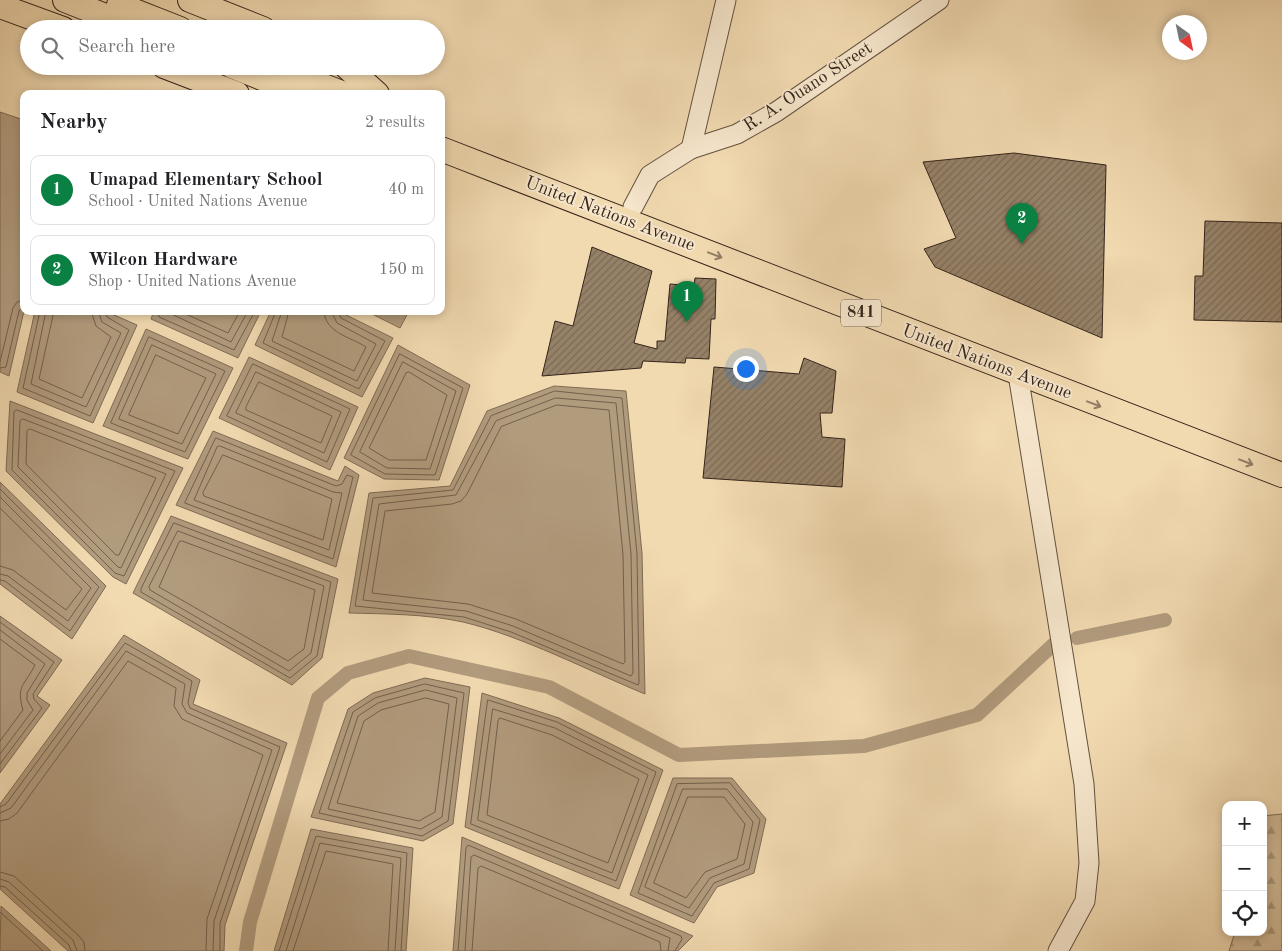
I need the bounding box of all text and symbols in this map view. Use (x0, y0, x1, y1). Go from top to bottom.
north arrow (1162, 15, 1207, 60)
search box (20, 20, 445, 75)
icon: search (38, 34, 66, 62)
text: Search here (78, 38, 175, 57)
street label: R. A. Ouano Street (740, 39, 876, 135)
text: Nearby (40, 112, 108, 133)
text: 2 results (365, 115, 425, 131)
text: Umapad Elementary School (88, 171, 323, 190)
street label: United Nations Avenue (523, 173, 697, 255)
text: 1 (52, 182, 62, 198)
text: 40 m (388, 182, 424, 198)
text: School · United Nations Avenue (88, 194, 307, 210)
pin: 2 (1006, 203, 1038, 244)
text: Wilcon Hardware (88, 251, 238, 270)
one-way arrow (707, 251, 722, 261)
text: 2 (52, 262, 62, 278)
text: 150 m (379, 262, 424, 278)
text: Shop · United Nations Avenue (88, 274, 296, 290)
pin: 1 (671, 281, 703, 322)
road number: 841 (841, 300, 881, 326)
street label: United Nations Avenue (900, 321, 1074, 403)
your location (733, 356, 759, 382)
one-way arrow (1086, 400, 1102, 409)
one-way arrow (1238, 458, 1253, 467)
map controls (1222, 801, 1267, 936)
button: + (1222, 801, 1267, 846)
button: − (1222, 846, 1267, 891)
button: locate (1222, 891, 1267, 936)

